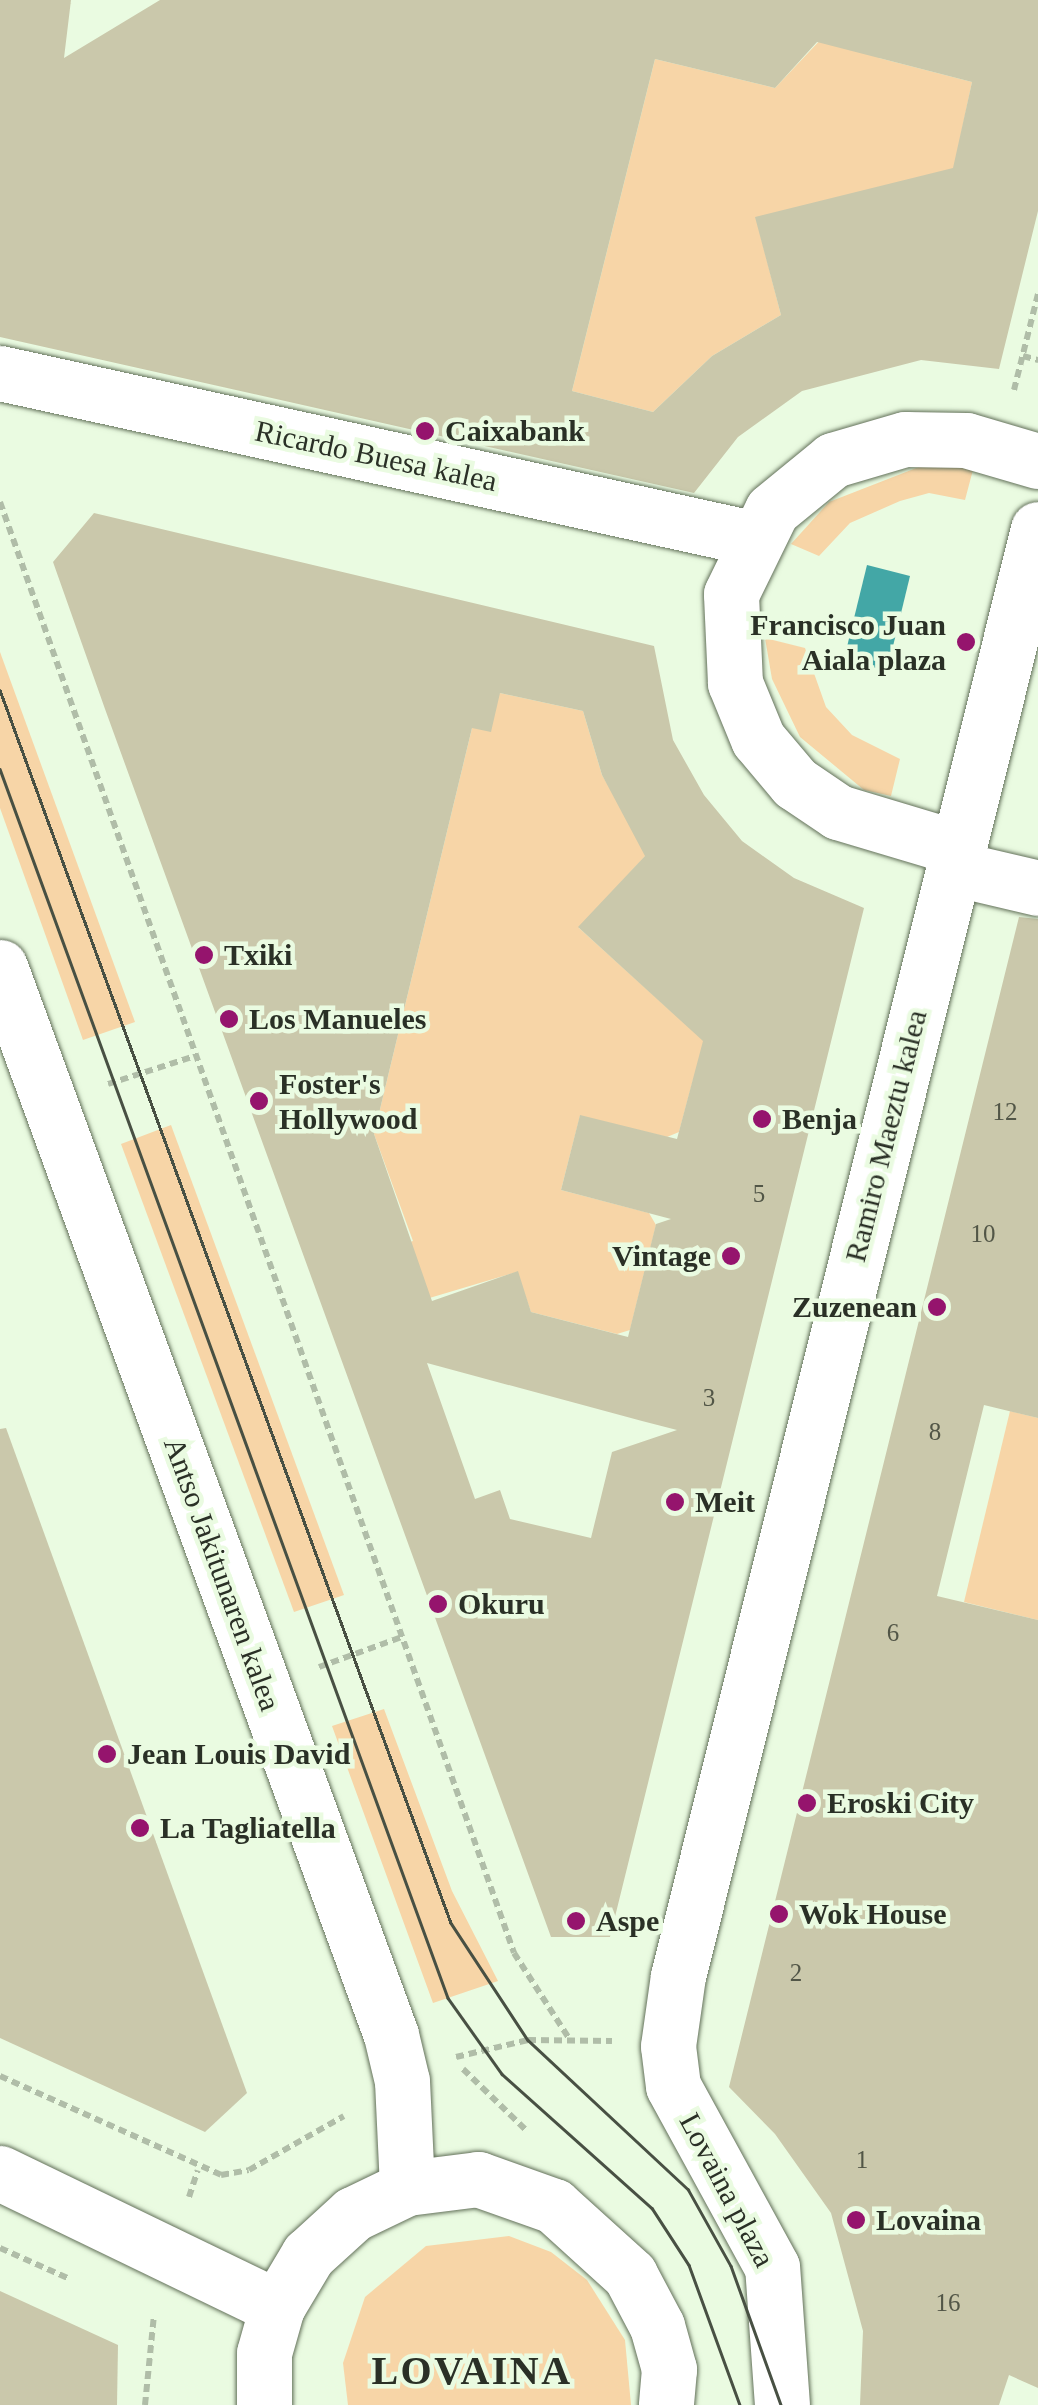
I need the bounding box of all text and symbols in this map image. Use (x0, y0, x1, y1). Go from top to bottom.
street label: Ricardo Buesa kalea (252, 413, 500, 499)
place label: Caixabank (445, 413, 585, 449)
marker: Caixabank (414, 420, 436, 442)
place label: Francisco Juan Aiala plaza (750, 607, 946, 678)
marker: Francisco Juan Aiala plaza (955, 631, 977, 653)
place label: Txiki (224, 937, 292, 973)
marker: Txiki (193, 944, 215, 966)
place label: Los Manueles (249, 1001, 427, 1037)
street label: Ramiro Maeztu kalea (837, 1006, 935, 1266)
marker: Los Manueles (218, 1008, 240, 1030)
place label: Foster's Hollywood (279, 1066, 417, 1136)
marker: Foster's Hollywood (248, 1090, 270, 1112)
house number: 12 (992, 1097, 1018, 1127)
place label: Benja (782, 1101, 857, 1137)
marker: Benja (751, 1108, 773, 1130)
house number: 5 (753, 1179, 765, 1209)
house number: 10 (970, 1219, 996, 1249)
place label: Vintage (612, 1238, 711, 1274)
marker: Vintage (720, 1245, 742, 1267)
place label: Zuzenean (792, 1289, 917, 1325)
marker: Zuzenean (926, 1296, 948, 1318)
house number: 3 (703, 1383, 715, 1413)
house number: 8 (929, 1417, 941, 1447)
street label: Antso Jakitunaren kalea (156, 1432, 288, 1716)
place label: Meit (695, 1484, 755, 1520)
marker: Meit (664, 1491, 686, 1513)
place label: Okuru (458, 1586, 545, 1622)
marker: Okuru (427, 1593, 449, 1615)
house number: 6 (887, 1618, 899, 1648)
place label: Jean Louis David (127, 1736, 350, 1772)
marker: Jean Louis David (96, 1743, 118, 1765)
place label: Eroski City (827, 1785, 974, 1821)
marker: Eroski City (796, 1792, 818, 1814)
place label: La Tagliatella (160, 1810, 336, 1846)
marker: La Tagliatella (129, 1817, 151, 1839)
place label: Wok House (799, 1896, 947, 1932)
place label: Aspe (596, 1903, 659, 1939)
marker: Wok House (768, 1903, 790, 1925)
marker: Aspe (565, 1910, 587, 1932)
house number: 2 (790, 1958, 802, 1988)
street label: Lovaina plaza (671, 2107, 783, 2273)
house number: 1 (856, 2145, 868, 2175)
place label: Lovaina (876, 2202, 981, 2238)
marker: Lovaina (845, 2209, 867, 2231)
house number: 16 (936, 2288, 960, 2318)
district label: LOVAINA (371, 2347, 573, 2395)

